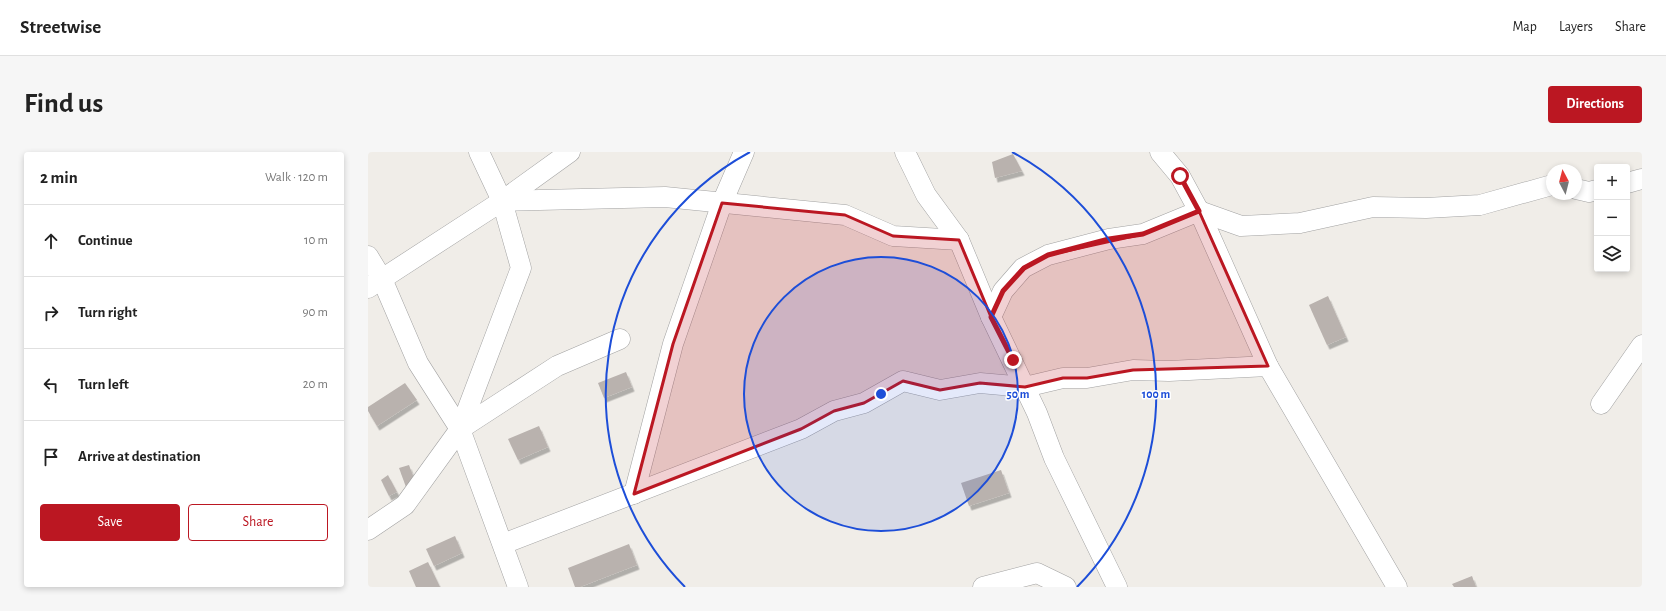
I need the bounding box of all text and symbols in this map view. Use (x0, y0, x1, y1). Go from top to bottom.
text: Streetwise (20, 18, 101, 37)
text: Map (1512, 20, 1537, 34)
text: Layers (1559, 20, 1593, 34)
text: Share (1615, 20, 1646, 34)
button: Directions (1548, 86, 1642, 123)
text: Find us (24, 90, 103, 118)
north arrow (1546, 164, 1582, 200)
map controls (1594, 164, 1630, 272)
button: + (1594, 164, 1630, 200)
route start (1171, 167, 1189, 185)
text: 2 min (40, 169, 78, 186)
text: Walk · 120 m (265, 171, 328, 184)
button: − (1594, 200, 1630, 236)
icon: ahead (40, 230, 62, 252)
text: Continue (78, 233, 133, 248)
text: 10 m (304, 234, 328, 247)
button: layers (1594, 236, 1630, 272)
icon: right (40, 302, 62, 324)
text: Turn right (78, 305, 137, 320)
text: 90 m (302, 306, 328, 319)
route end (1004, 351, 1022, 369)
icon: left (40, 374, 62, 396)
text: Turn left (78, 377, 129, 392)
text: 20 m (303, 378, 328, 391)
centre of rings (874, 387, 888, 401)
text: 50 m (1007, 388, 1030, 400)
text: 100 m (1142, 388, 1170, 400)
icon: arrive (40, 446, 62, 468)
text: Arrive at destination (78, 449, 201, 464)
button: Save (40, 504, 180, 541)
button: Share (188, 504, 328, 541)

